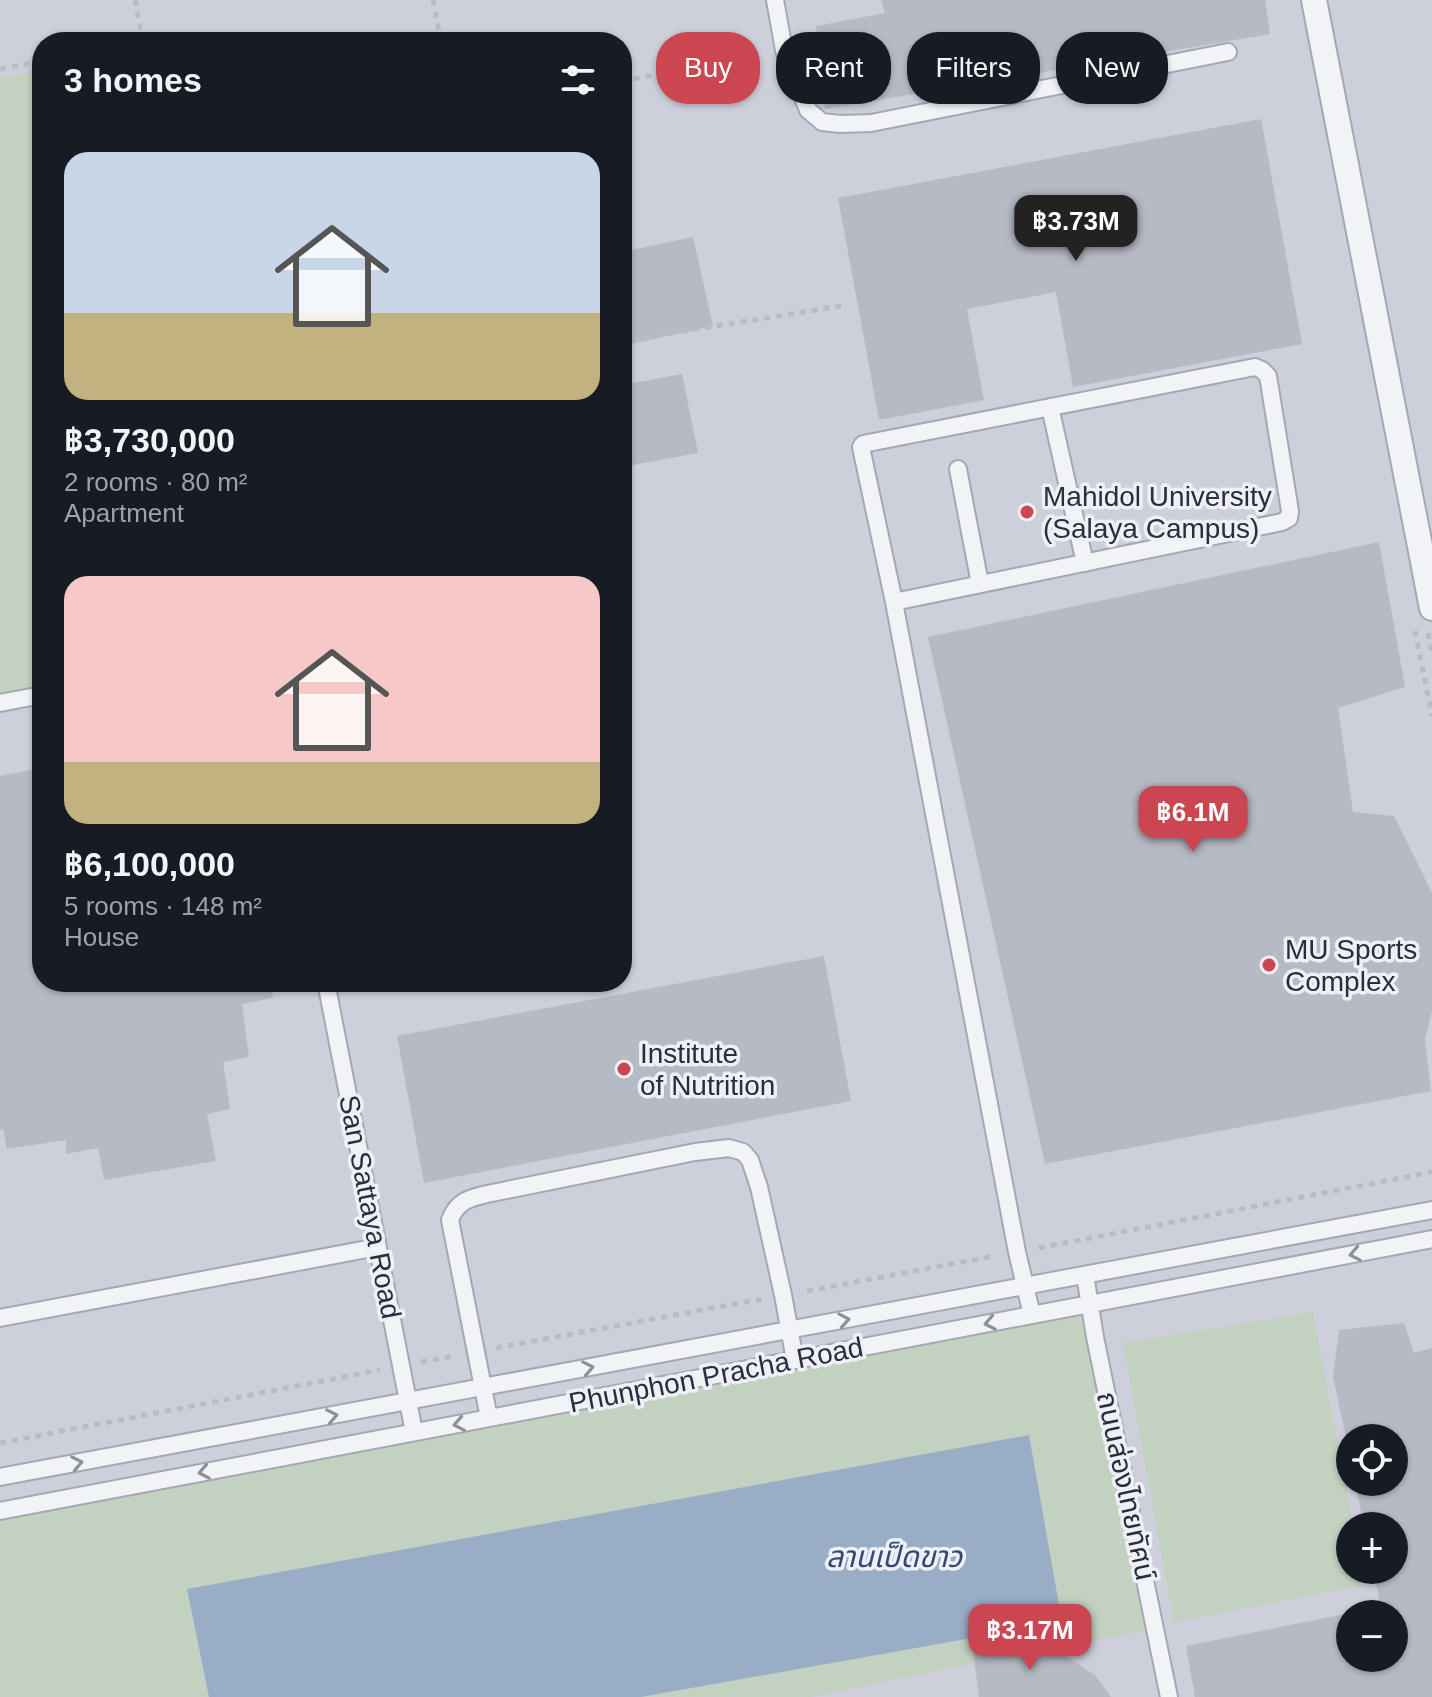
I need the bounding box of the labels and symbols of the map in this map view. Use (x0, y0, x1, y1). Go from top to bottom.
pin: ฿3.73M (1011, 195, 1141, 263)
place label: Mahidol University (Salaya Campus) (1043, 481, 1272, 544)
marker: Mahidol University (Salaya Campus) (1018, 503, 1036, 521)
pin: ฿6.1M (1137, 786, 1249, 854)
place label: MU Sports Complex (1285, 934, 1417, 997)
marker: MU Sports Complex (1260, 956, 1278, 974)
place label: Institute of Nutrition (640, 1038, 775, 1101)
marker: Institute of Nutrition (615, 1060, 633, 1078)
street label: San Sattaya Road (333, 1092, 407, 1322)
one-way arrow (1349, 1244, 1362, 1261)
one-way arrow (837, 1313, 850, 1330)
one-way arrow (983, 1314, 997, 1331)
street label: Phunphon Pracha Road (566, 1331, 866, 1419)
one-way arrow (581, 1360, 595, 1377)
street label: ถนนส่องไทยทัศน์ (1091, 1389, 1161, 1583)
one-way arrow (326, 1408, 339, 1425)
one-way arrow (453, 1414, 466, 1431)
one-way arrow (69, 1455, 83, 1472)
one-way arrow (198, 1463, 211, 1480)
water label: ลานเป็ดขาว (826, 1540, 963, 1573)
pin: ฿3.17M (965, 1604, 1095, 1672)

